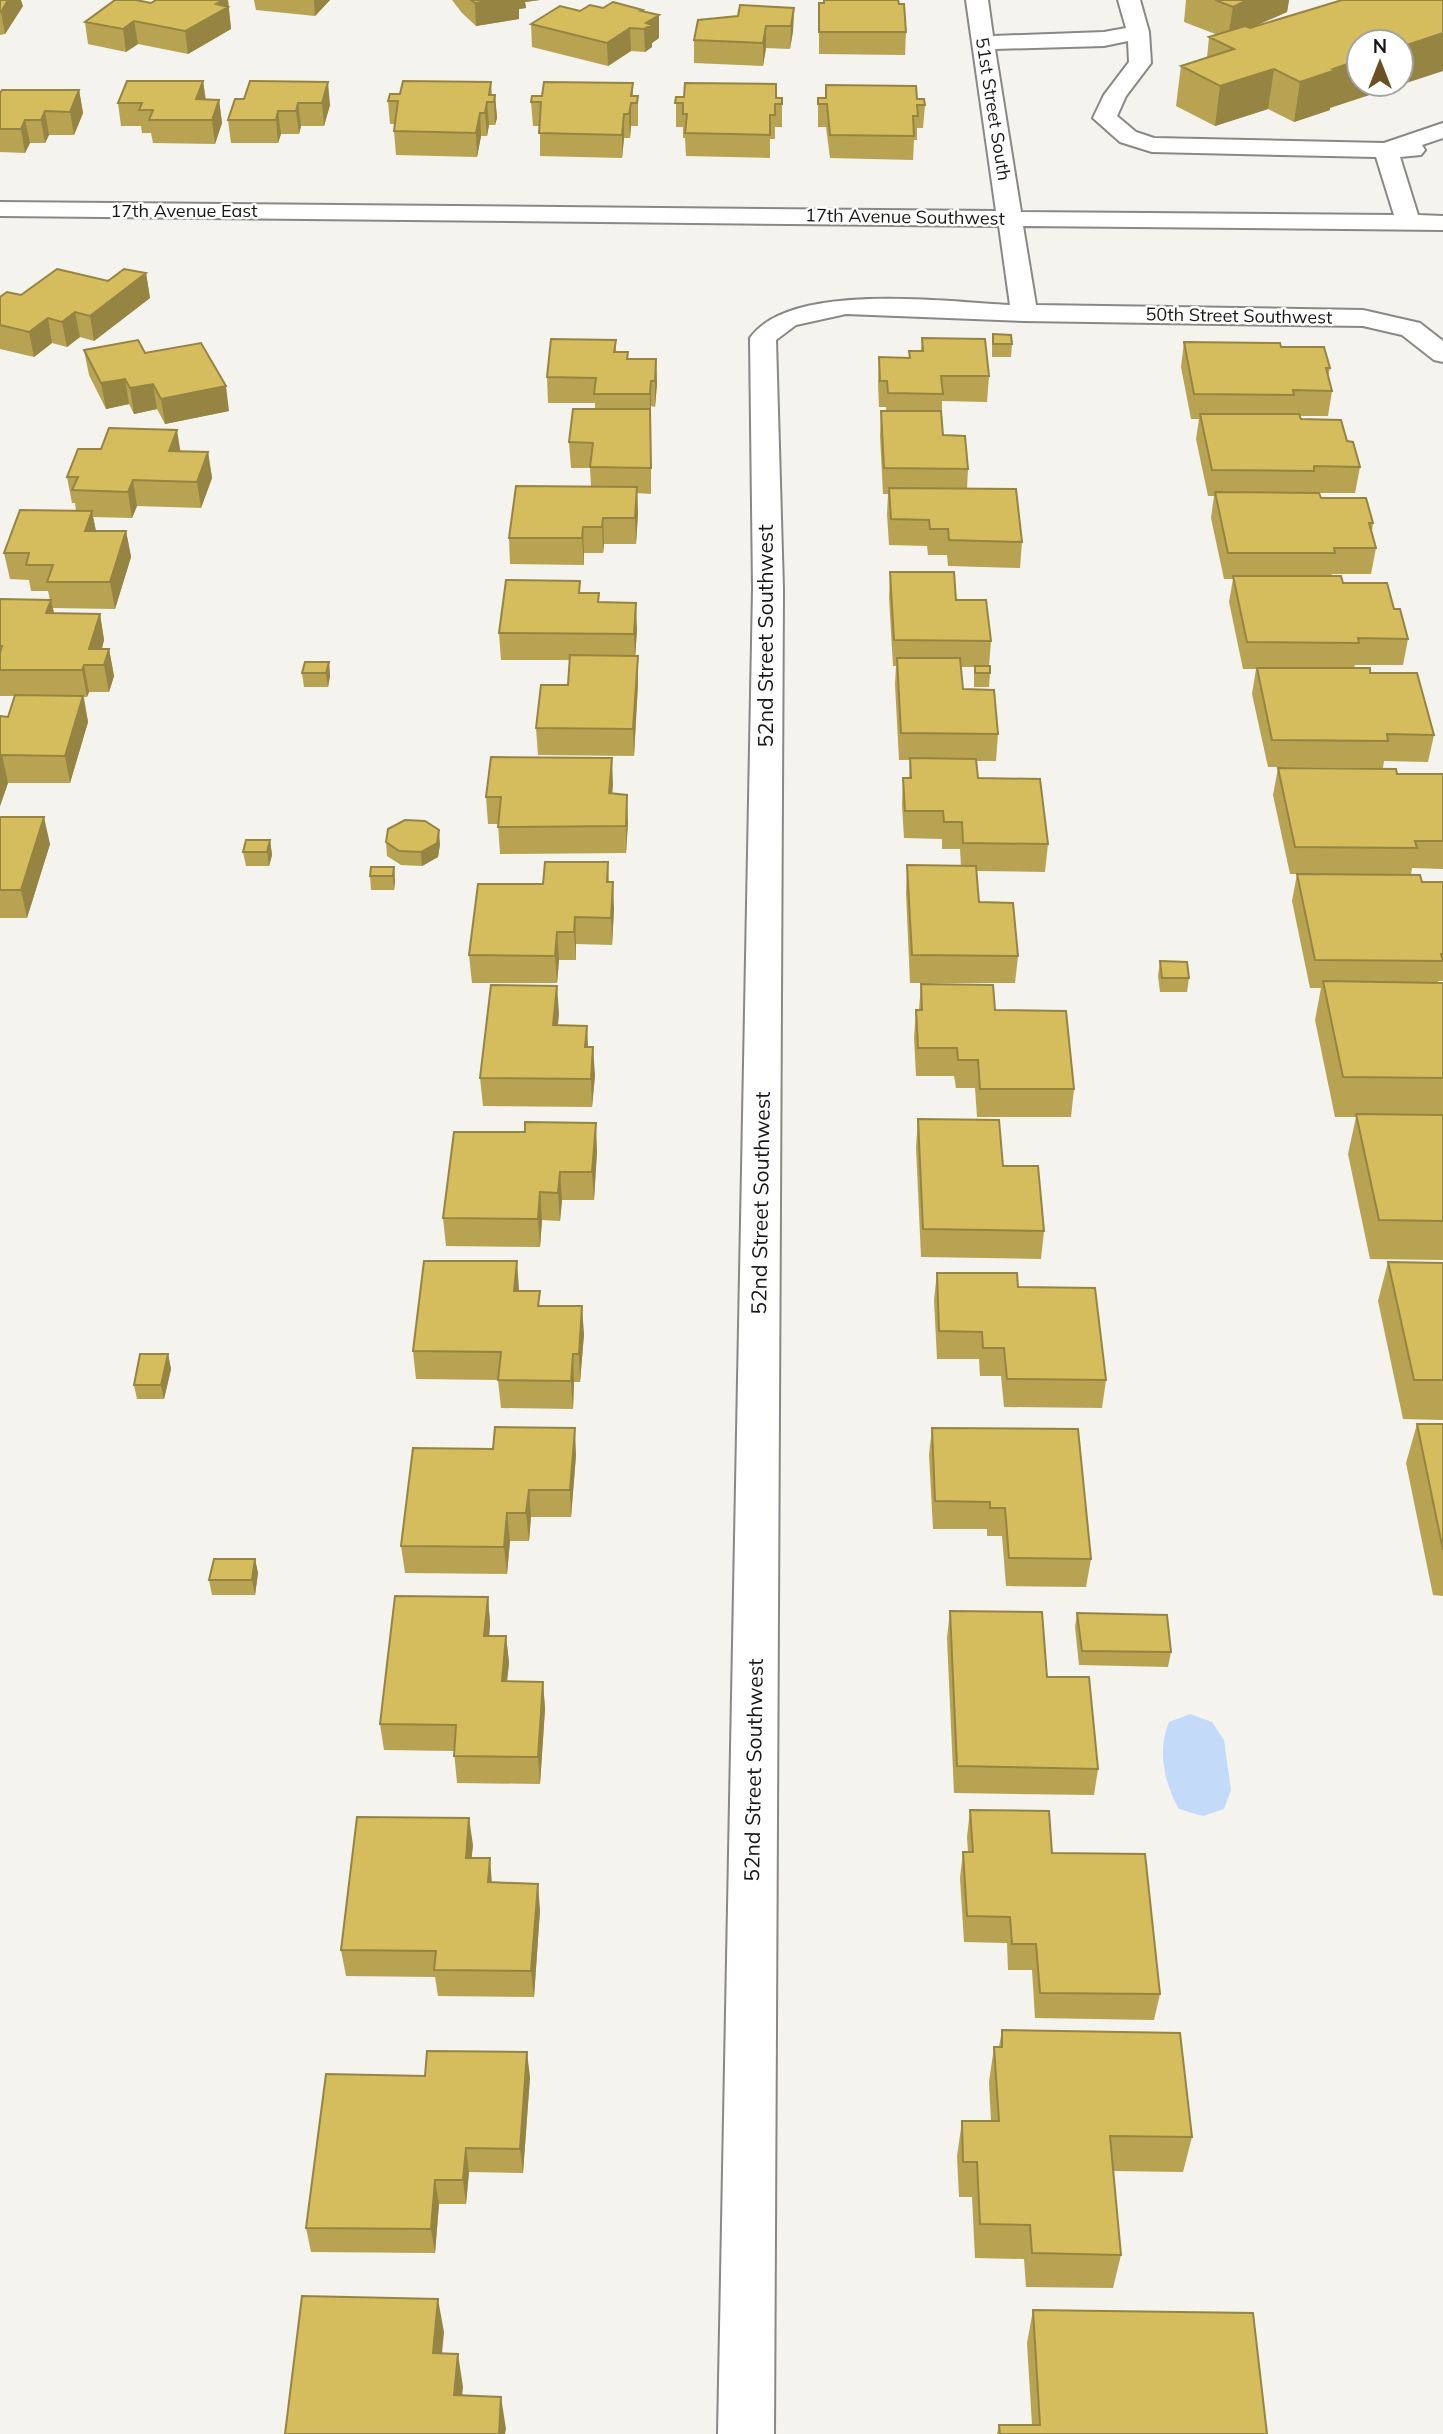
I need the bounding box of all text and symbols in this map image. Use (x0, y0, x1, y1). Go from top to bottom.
north arrow (1345, 28, 1415, 98)
text: N (1373, 34, 1387, 58)
street label: 51st Street South (971, 36, 1016, 182)
street label: 17th Avenue East (111, 199, 257, 222)
street label: 17th Avenue Southwest (805, 203, 1005, 230)
street label: 50th Street Southwest (1145, 302, 1333, 329)
street label: 52nd Street Southwest (752, 524, 778, 748)
street label: 52nd Street Southwest (745, 1091, 775, 1315)
street label: 52nd Street Southwest (738, 1658, 768, 1882)

